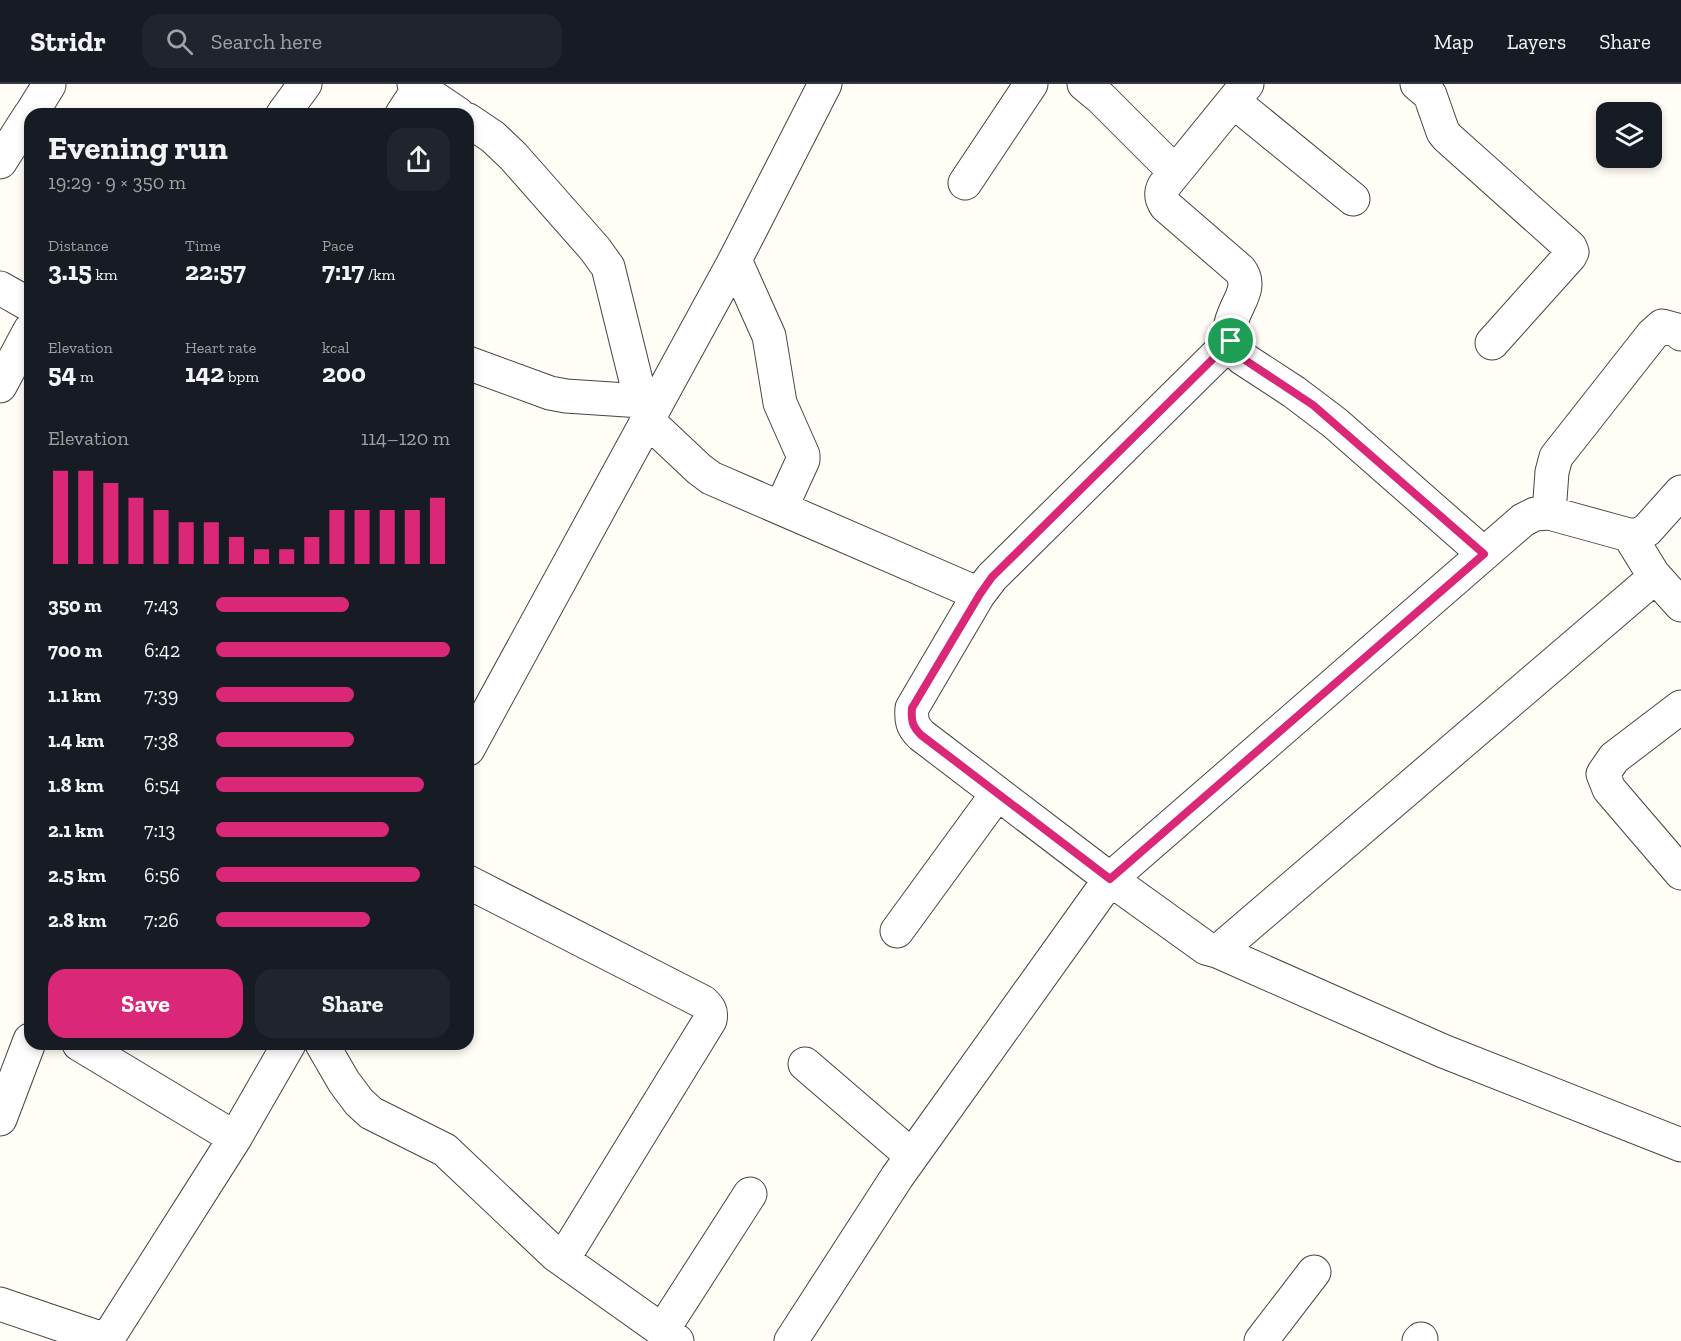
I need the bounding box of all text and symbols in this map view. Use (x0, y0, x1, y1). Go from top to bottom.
search box (142, 14, 562, 68)
text: Stridr (30, 25, 106, 58)
icon: search (163, 25, 196, 58)
text: Search here (211, 28, 322, 55)
text: Map (1434, 29, 1474, 54)
text: Layers (1507, 29, 1566, 54)
text: Share (1599, 29, 1651, 54)
map controls (1596, 102, 1662, 168)
button: layers (1596, 102, 1662, 168)
text: Evening run (48, 128, 228, 167)
button: share (387, 128, 450, 191)
text: 19:29 · 9 × 350 m (48, 170, 186, 194)
text: Distance (48, 236, 109, 255)
text: Time (185, 236, 221, 255)
text: Pace (322, 236, 354, 255)
text: 3.15 (48, 255, 92, 287)
text: 22:57 (185, 255, 246, 287)
text: 7:17 (322, 255, 364, 287)
text: km (92, 265, 118, 284)
text: /km (364, 265, 395, 284)
pin (1205, 315, 1256, 366)
icon: arrive (1214, 324, 1247, 357)
text: Elevation (48, 338, 113, 357)
text: Heart rate (185, 338, 256, 357)
text: kcal (322, 338, 349, 357)
text: 54 (48, 357, 76, 389)
text: 142 (185, 357, 224, 389)
text: 200 (322, 357, 366, 389)
text: m (76, 367, 94, 386)
text: bpm (224, 367, 259, 386)
text: Elevation (48, 426, 129, 450)
text: 114–120 m (361, 426, 450, 450)
text: 350 m (48, 593, 102, 617)
text: 7:43 (144, 593, 178, 617)
text: 700 m (48, 638, 102, 662)
text: 6:42 (144, 638, 180, 662)
text: 1.1 km (48, 683, 101, 707)
text: 7:39 (144, 683, 178, 707)
text: 1.4 km (48, 728, 104, 752)
text: 7:38 (144, 728, 178, 752)
text: 1.8 km (48, 773, 104, 797)
text: 6:54 (144, 773, 180, 797)
text: 2.1 km (48, 818, 104, 842)
text: 7:13 (144, 818, 175, 842)
text: 2.5 km (48, 863, 106, 887)
text: 6:56 (144, 863, 180, 887)
text: 2.8 km (48, 908, 106, 932)
text: 7:26 (144, 908, 179, 932)
button: Save (48, 969, 243, 1038)
button: Share (255, 969, 450, 1038)

